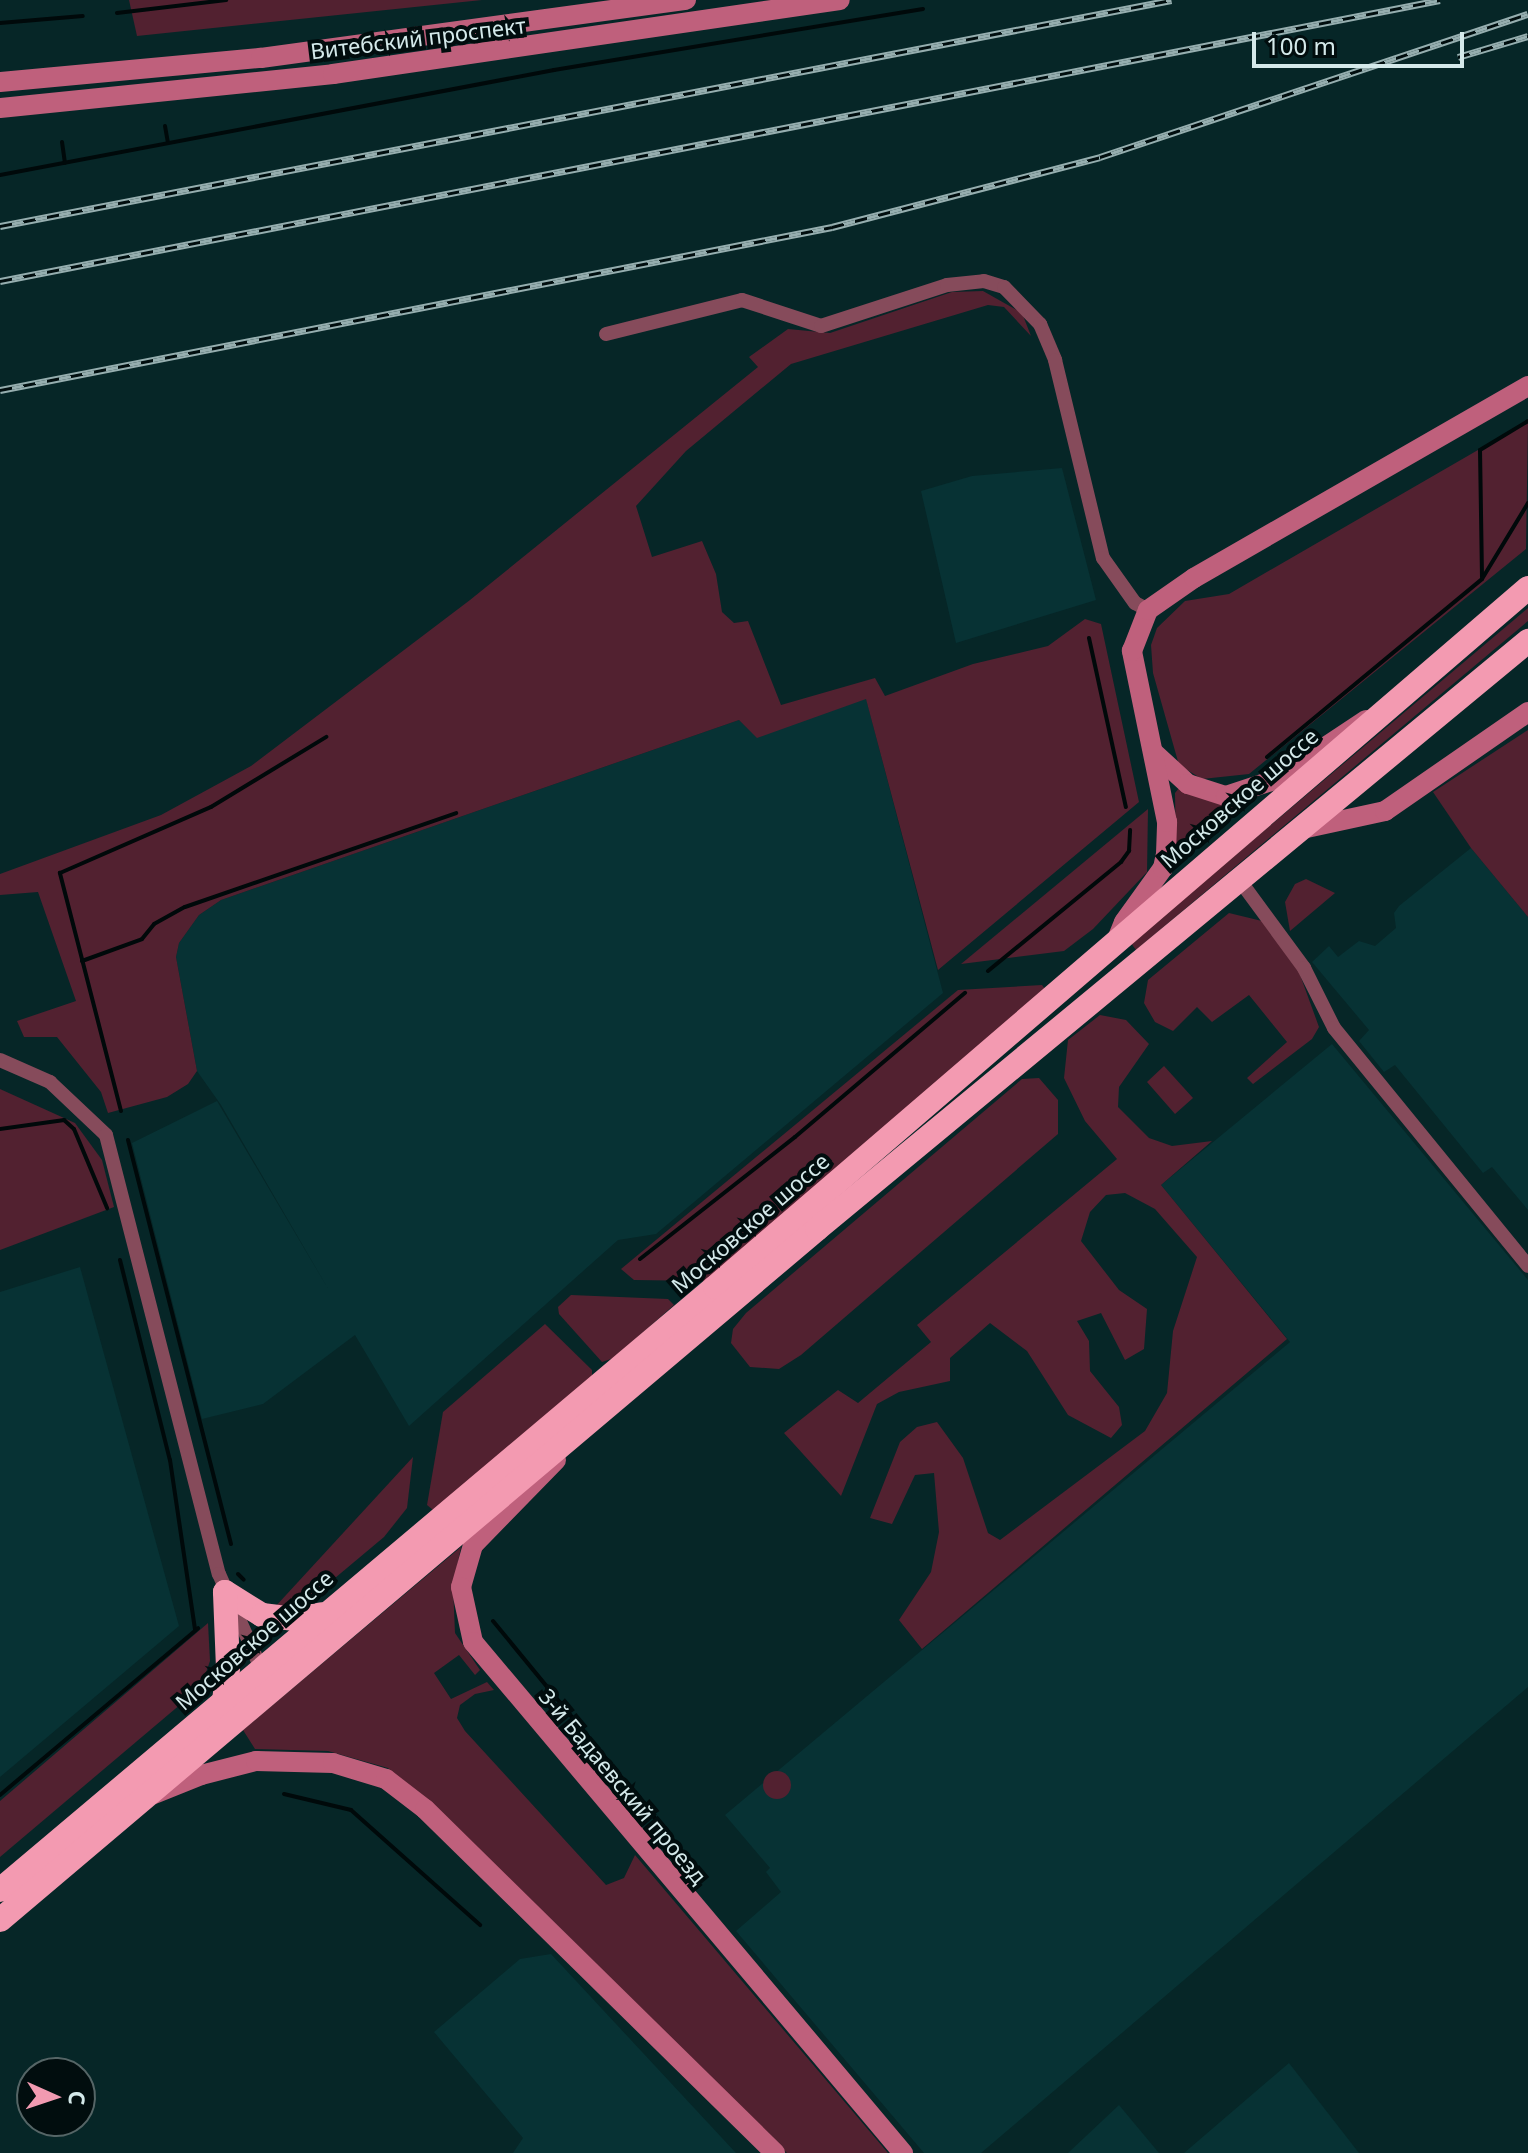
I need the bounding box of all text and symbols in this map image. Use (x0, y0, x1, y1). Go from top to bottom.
street label: Витебский проспект (309, 12, 527, 64)
scale bar (1256, 16, 1468, 66)
text: 100 m (1266, 29, 1336, 62)
street label: Московское шоссе (1155, 723, 1323, 873)
street label: Московское шоссе (666, 1148, 834, 1298)
street label: Московское шоссе (170, 1565, 338, 1715)
street label: 3-й Бадаевский проезд (534, 1683, 712, 1889)
north arrow (16, 2057, 96, 2137)
text: С (63, 2090, 93, 2106)

